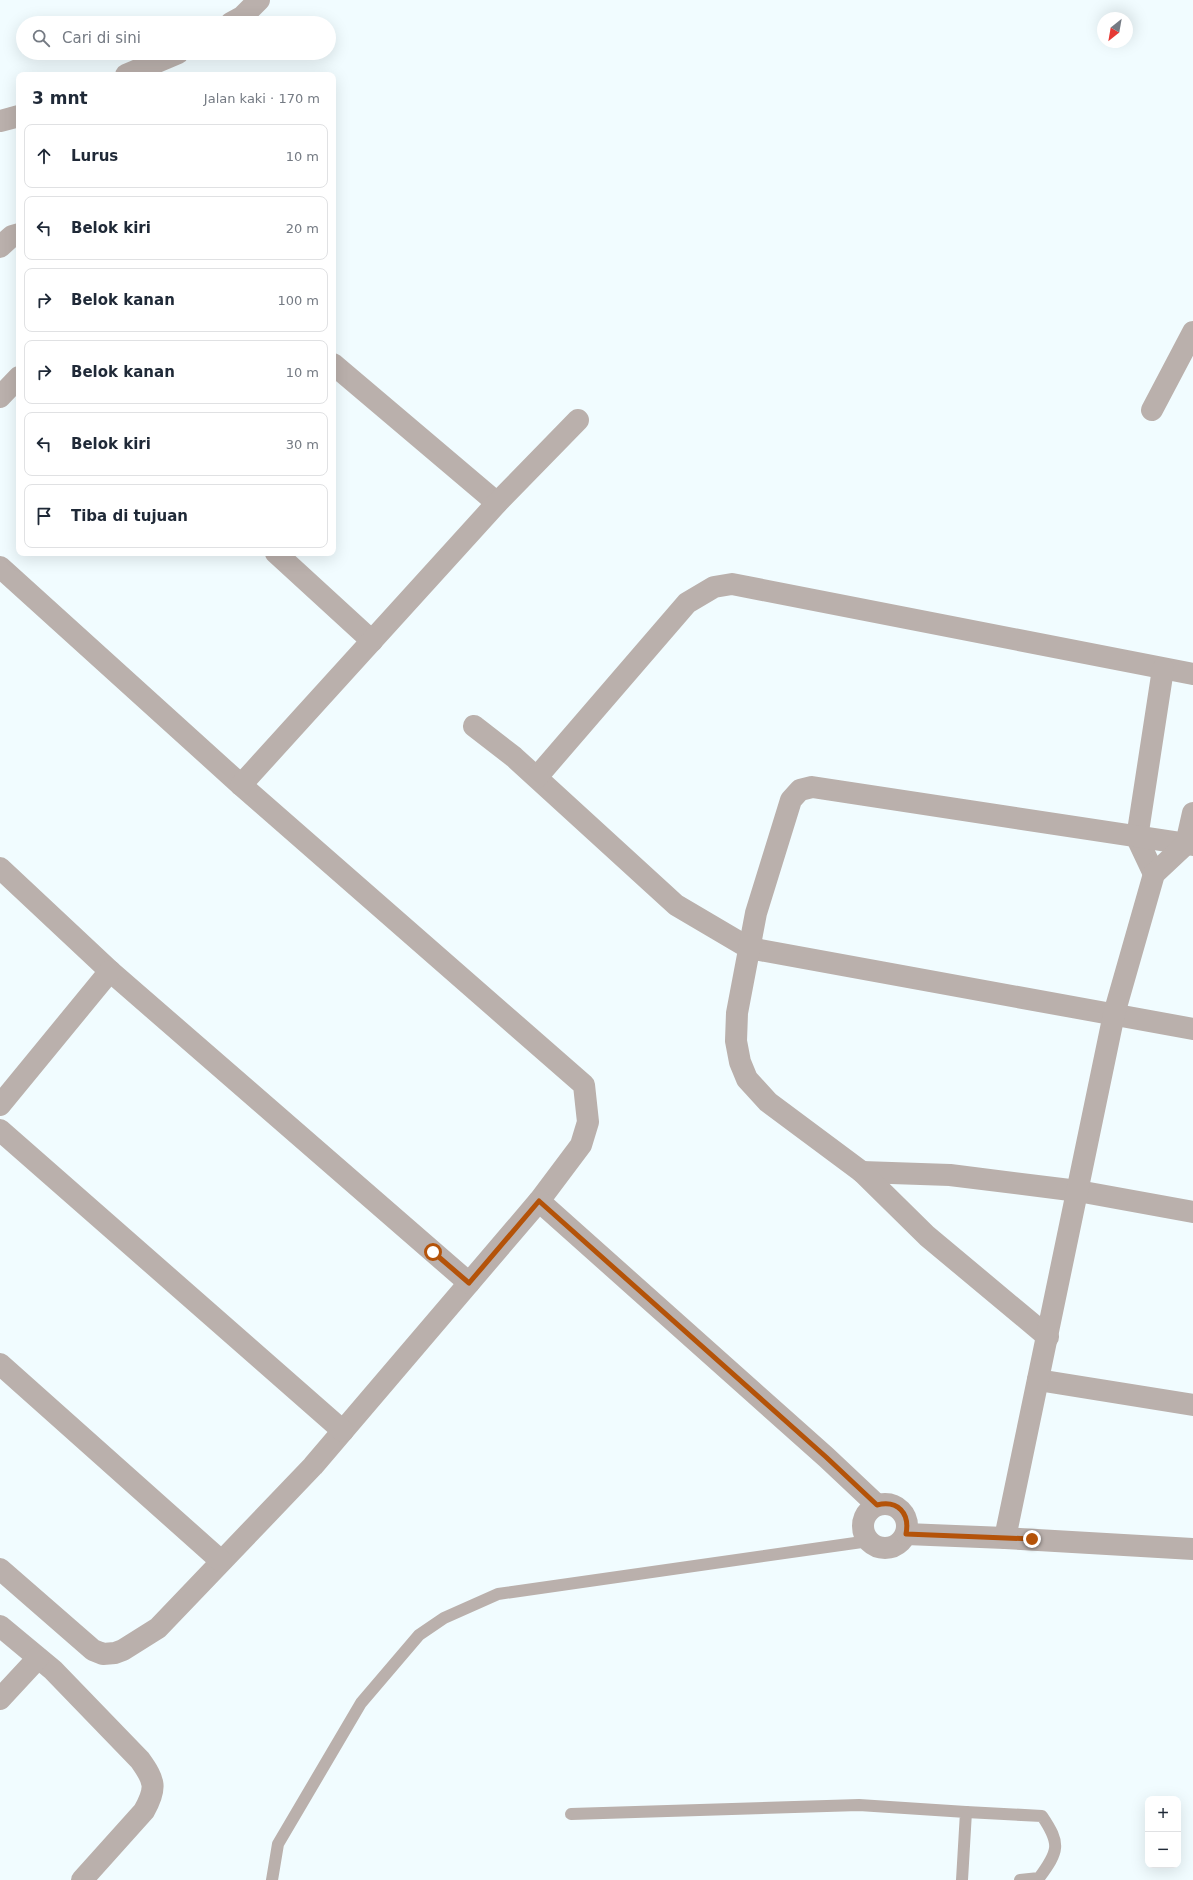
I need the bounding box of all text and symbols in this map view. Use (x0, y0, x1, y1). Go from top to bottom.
north arrow (1097, 12, 1133, 48)
search box (16, 16, 336, 60)
icon: search (30, 27, 52, 49)
text: Cari di sini (62, 29, 141, 47)
text: 3 mnt (32, 88, 88, 108)
text: Jalan kaki · 170 m (204, 91, 320, 106)
icon: ahead (33, 145, 55, 167)
text: Lurus (71, 147, 118, 165)
text: 10 m (286, 149, 319, 164)
icon: left (33, 217, 55, 239)
text: Belok kiri (71, 219, 151, 237)
text: 20 m (286, 221, 319, 236)
icon: right (33, 289, 55, 311)
text: Belok kanan (71, 291, 175, 309)
text: 100 m (277, 293, 319, 308)
icon: right (33, 361, 55, 383)
text: Belok kanan (71, 363, 175, 381)
text: 10 m (286, 365, 319, 380)
icon: left (33, 433, 55, 455)
text: Belok kiri (71, 435, 151, 453)
text: 30 m (286, 437, 319, 452)
icon: arrive (33, 505, 55, 527)
text: Tiba di tujuan (71, 507, 188, 525)
route start (424, 1243, 442, 1261)
route end (1023, 1530, 1041, 1548)
map controls (1145, 1796, 1181, 1868)
button: + (1145, 1796, 1181, 1832)
button: − (1145, 1832, 1181, 1868)

